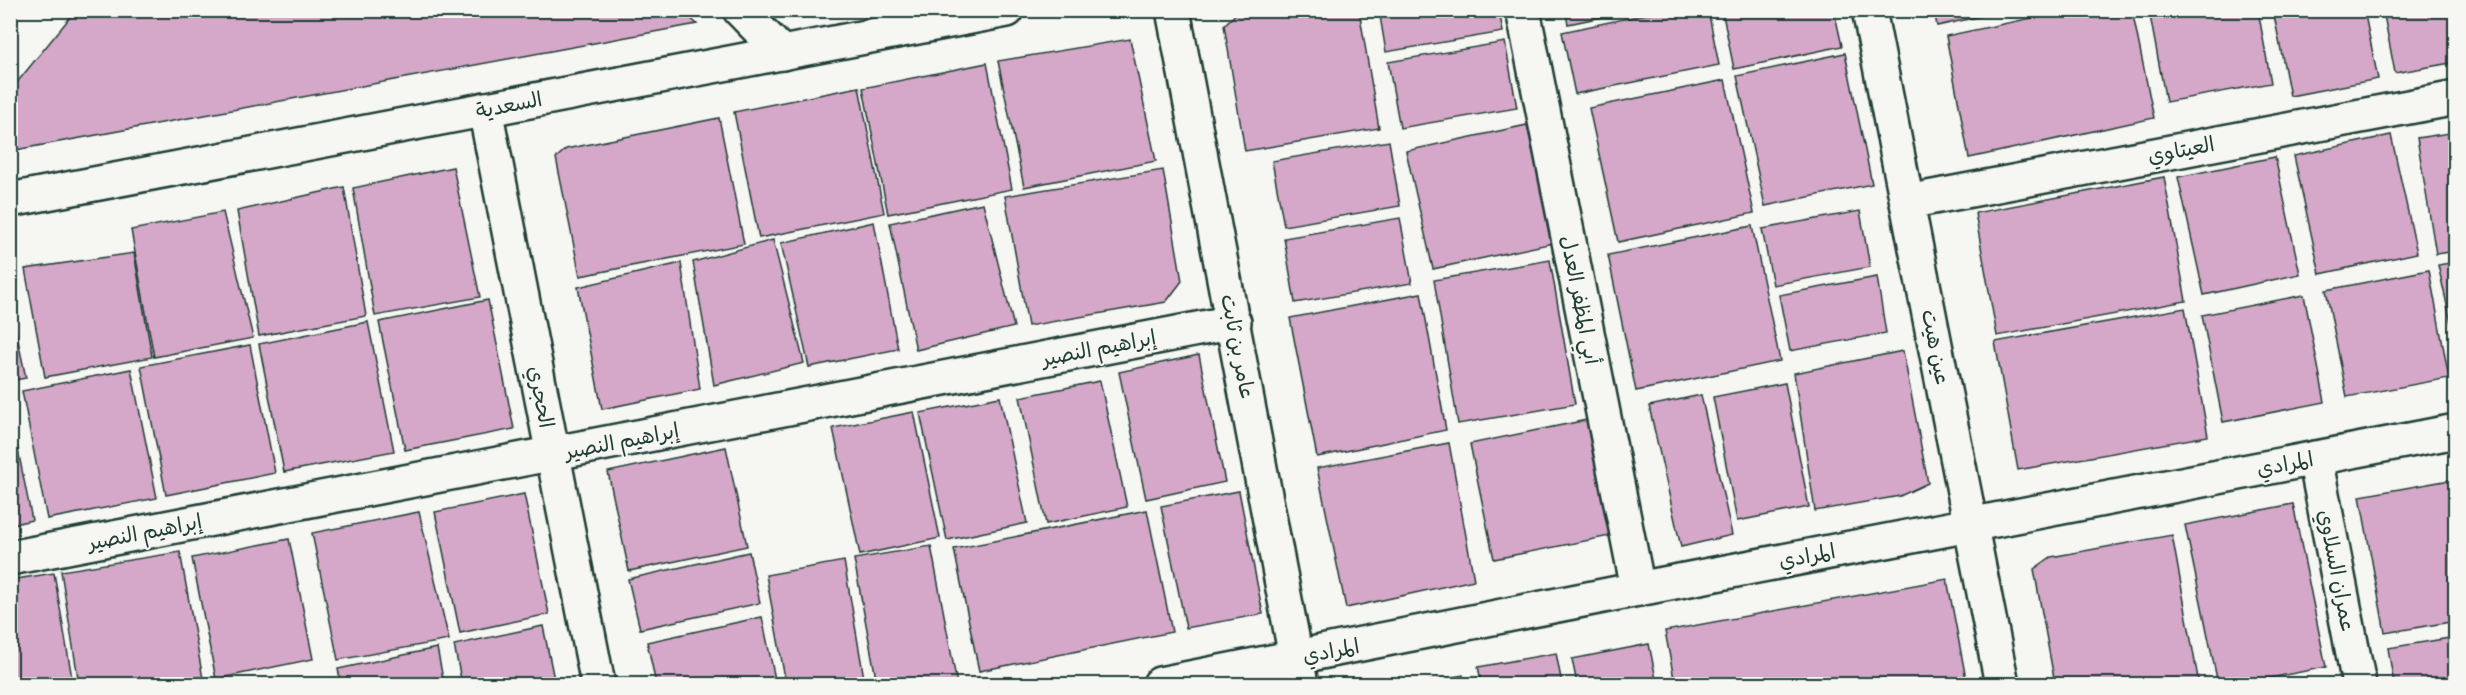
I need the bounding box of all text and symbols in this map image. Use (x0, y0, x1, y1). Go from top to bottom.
street label: السعدية (474, 90, 545, 127)
street label: العيتاوي (2146, 135, 2217, 172)
street label: أبي المظفر العدل (1549, 233, 1604, 368)
street label: عامر بن ثابت (1212, 293, 1257, 403)
street label: عين هيت (1913, 308, 1952, 387)
street label: إبراهيم النصير (1038, 328, 1159, 375)
street label: الحجري (519, 365, 556, 431)
street label: إبراهيم النصير (561, 421, 682, 468)
street label: المرادي (2255, 450, 2316, 485)
street label: عمران السلاوي (2309, 508, 2358, 635)
street label: إبراهيم النصير (84, 512, 205, 559)
street label: المرادي (1777, 542, 1838, 577)
street label: المرادي (1301, 637, 1362, 672)

